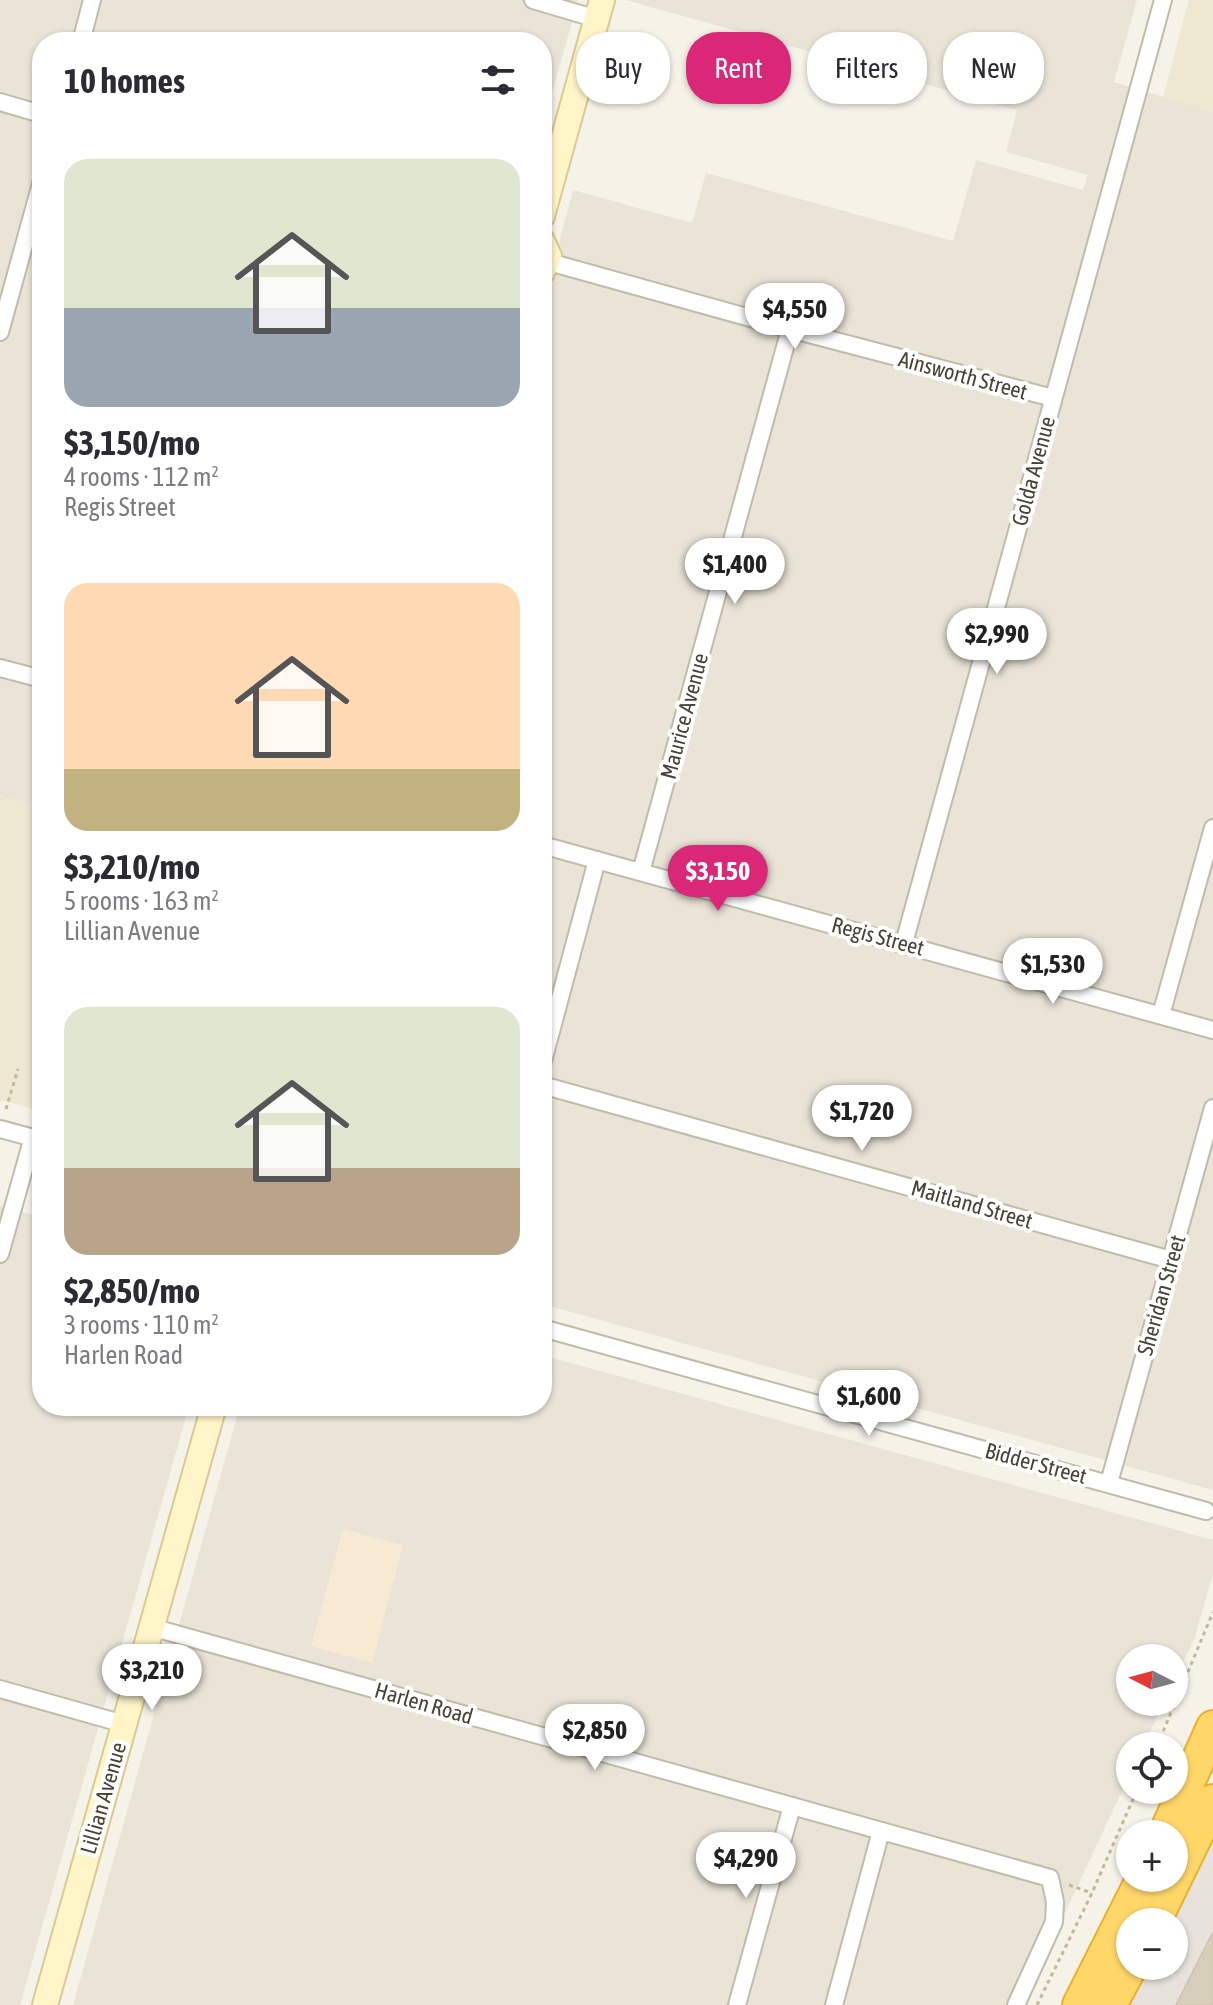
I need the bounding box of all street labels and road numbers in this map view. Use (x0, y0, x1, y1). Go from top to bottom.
street label: Ainsworth Street (896, 345, 1030, 405)
street label: Golda Avenue (1006, 413, 1060, 529)
street label: Maurice Avenue (655, 650, 713, 782)
street label: Regis Street (829, 911, 927, 961)
street label: Maitland Street (908, 1174, 1036, 1234)
street label: Sheridan Street (1131, 1232, 1191, 1358)
street label: Bidder Street (982, 1437, 1090, 1489)
street label: Harlen Road (372, 1677, 476, 1729)
street label: Lillian Avenue (75, 1739, 131, 1857)

